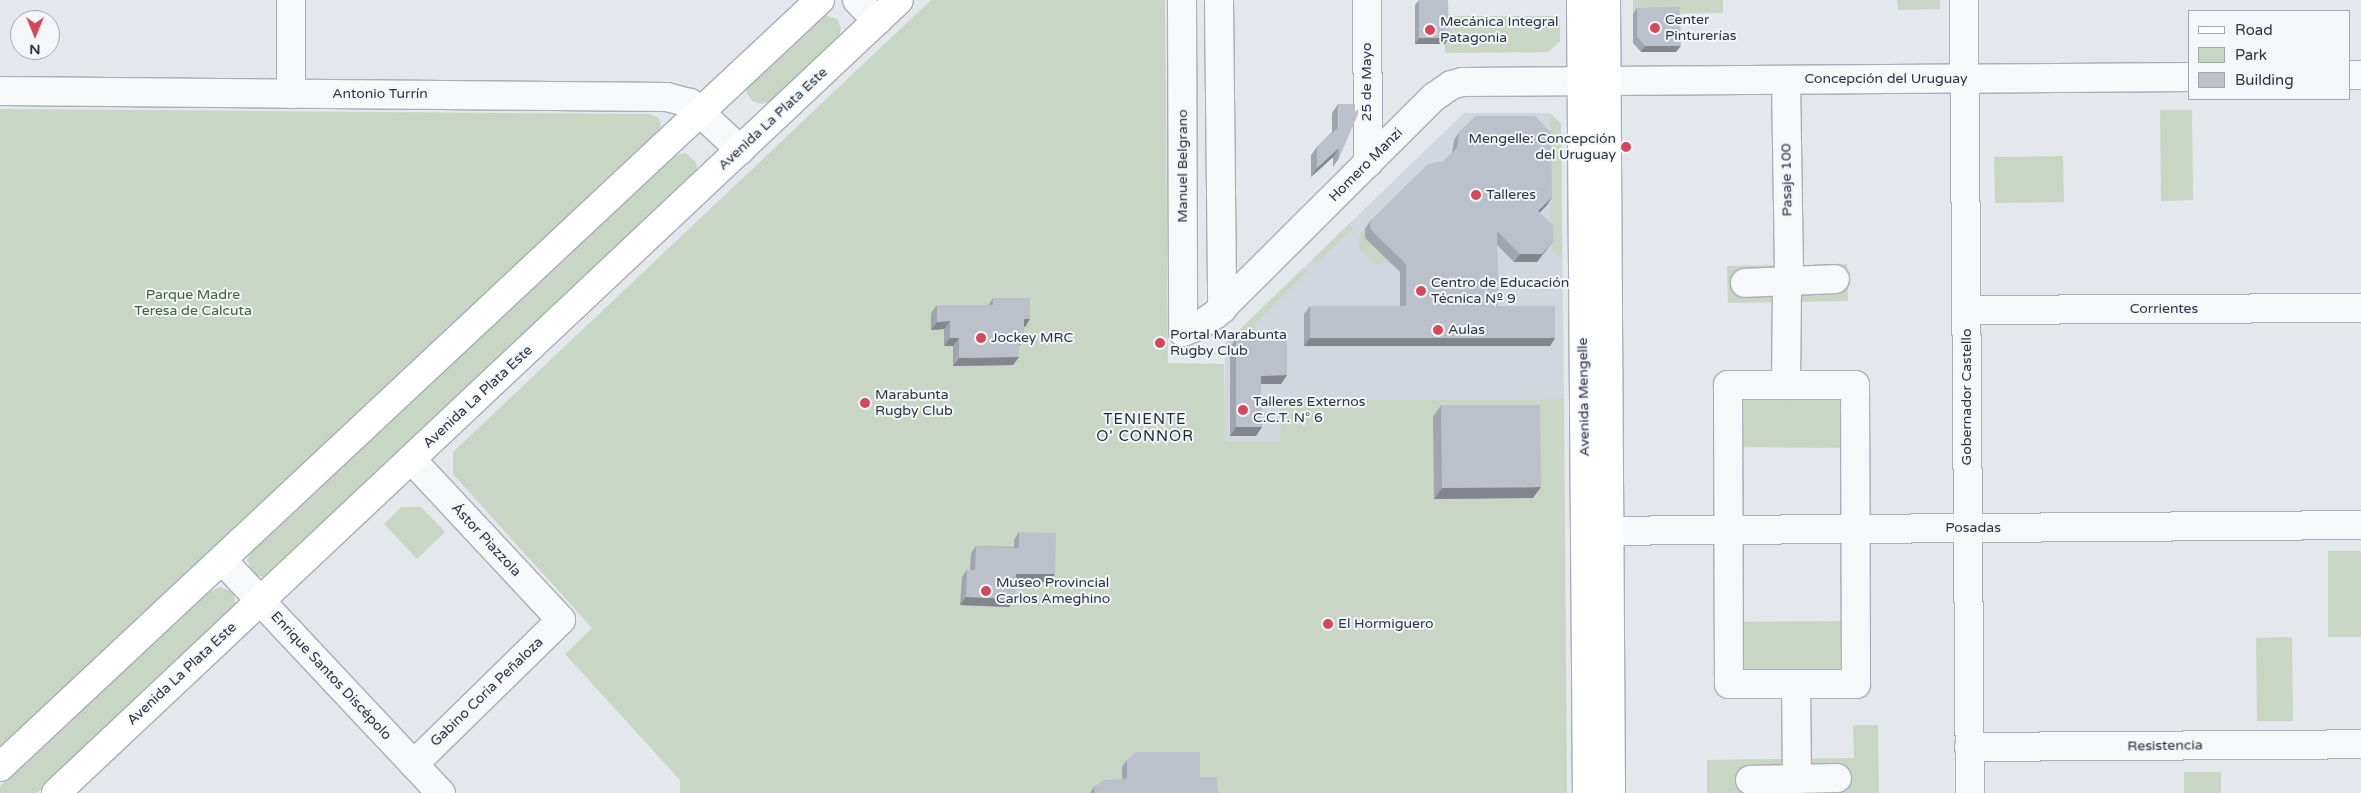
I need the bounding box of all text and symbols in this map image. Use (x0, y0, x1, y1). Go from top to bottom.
north arrow (10, 10, 60, 60)
legend (2188, 10, 2351, 100)
place label: Center Pinturerías (1665, 12, 1737, 44)
place label: Mecánica Integral Patagonia (1440, 14, 1558, 46)
text: Road (2235, 21, 2273, 39)
marker: Center Pinturerías (1649, 22, 1661, 34)
marker: Mecánica Integral Patagonia (1424, 24, 1436, 36)
text: N (29, 41, 41, 58)
street label: 25 de Mayo (1359, 43, 1375, 121)
text: Park (2235, 46, 2267, 64)
street label: Avenida La Plata Este (715, 64, 831, 174)
street label: Concepción del Uruguay (1804, 71, 1968, 87)
text: Building (2235, 71, 2294, 89)
street label: Antonio Turrín (332, 86, 428, 102)
street label: Manuel Belgrano (1175, 109, 1191, 223)
street label: Homero Manzi (1326, 125, 1406, 205)
place label: Mengelle: Concepción del Uruguay (1469, 131, 1616, 164)
marker: Mengelle: Concepción del Uruguay (1620, 141, 1632, 153)
street label: Pasaje 100 (1778, 143, 1796, 217)
place label: Talleres (1486, 187, 1536, 203)
marker: Talleres (1470, 189, 1482, 201)
place label: Centro de Educación Técnica Nº 9 (1431, 275, 1569, 308)
marker: Centro de Educación Técnica Nº 9 (1415, 285, 1427, 297)
park label: Parque Madre Teresa de Calcuta (134, 287, 252, 320)
street label: Corrientes (2130, 301, 2198, 317)
place label: Aulas (1448, 322, 1485, 338)
marker: Aulas (1432, 324, 1444, 336)
place label: Portal Marabunta Rugby Club (1170, 327, 1287, 360)
street label: Gobernador Castello (1959, 329, 1975, 465)
place label: Jockey MRC (991, 330, 1073, 346)
marker: Jockey MRC (975, 332, 987, 344)
marker: Portal Marabunta Rugby Club (1154, 337, 1166, 349)
street label: Avenida Mengelle (1575, 337, 1593, 457)
street label: Avenida La Plata Este (420, 342, 536, 452)
place label: Marabunta Rugby Club (875, 387, 953, 420)
place label: Talleres Externos C.C.T. N° 6 (1253, 394, 1365, 427)
marker: Marabunta Rugby Club (859, 397, 871, 409)
marker: Talleres Externos C.C.T. N° 6 (1237, 404, 1249, 416)
district label: TENIENTE O' CONNOR (1095, 410, 1195, 445)
street label: Ástor Piazzola (448, 500, 524, 580)
street label: Posadas (1945, 520, 2001, 536)
place label: Museo Provincial Carlos Ameghino (996, 575, 1110, 608)
marker: Museo Provincial Carlos Ameghino (980, 585, 992, 597)
street label: Enrique Santos Discépolo (267, 608, 395, 744)
place label: El Hormiguero (1338, 616, 1434, 632)
marker: El Hormiguero (1322, 618, 1334, 630)
street label: Avenida La Plata Este (124, 619, 240, 729)
street label: Gabino Coria Peñaloza (427, 634, 547, 750)
street label: Resistencia (2127, 737, 2203, 755)

